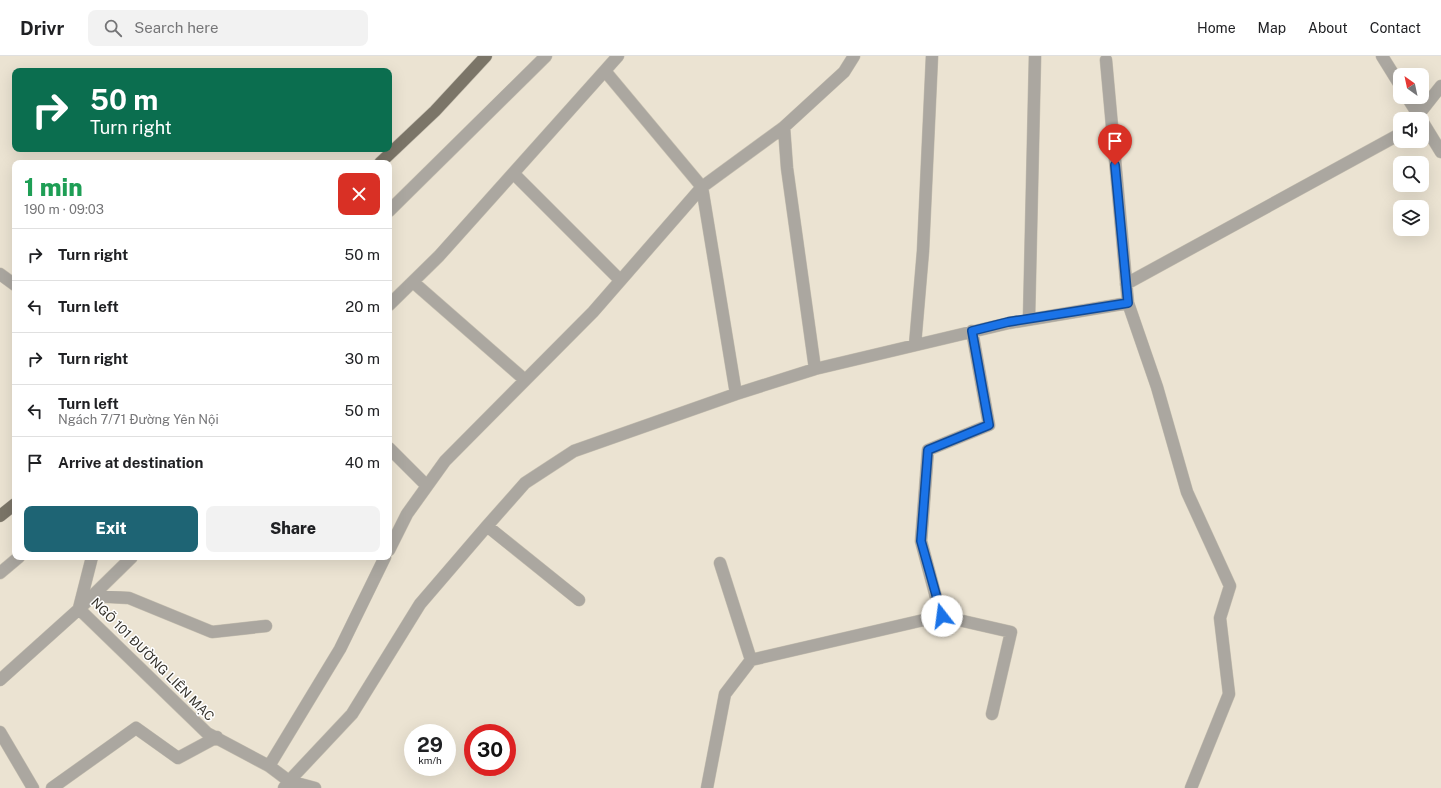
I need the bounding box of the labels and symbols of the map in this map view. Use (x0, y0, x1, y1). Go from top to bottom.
north arrow (1393, 68, 1429, 104)
pin (1098, 124, 1132, 165)
street label: NGÕ 101 ĐƯỜNG LIÊN MẠC (88, 594, 218, 724)
position arrow (921, 595, 963, 637)
speed limit sign: 30 (464, 724, 516, 776)

